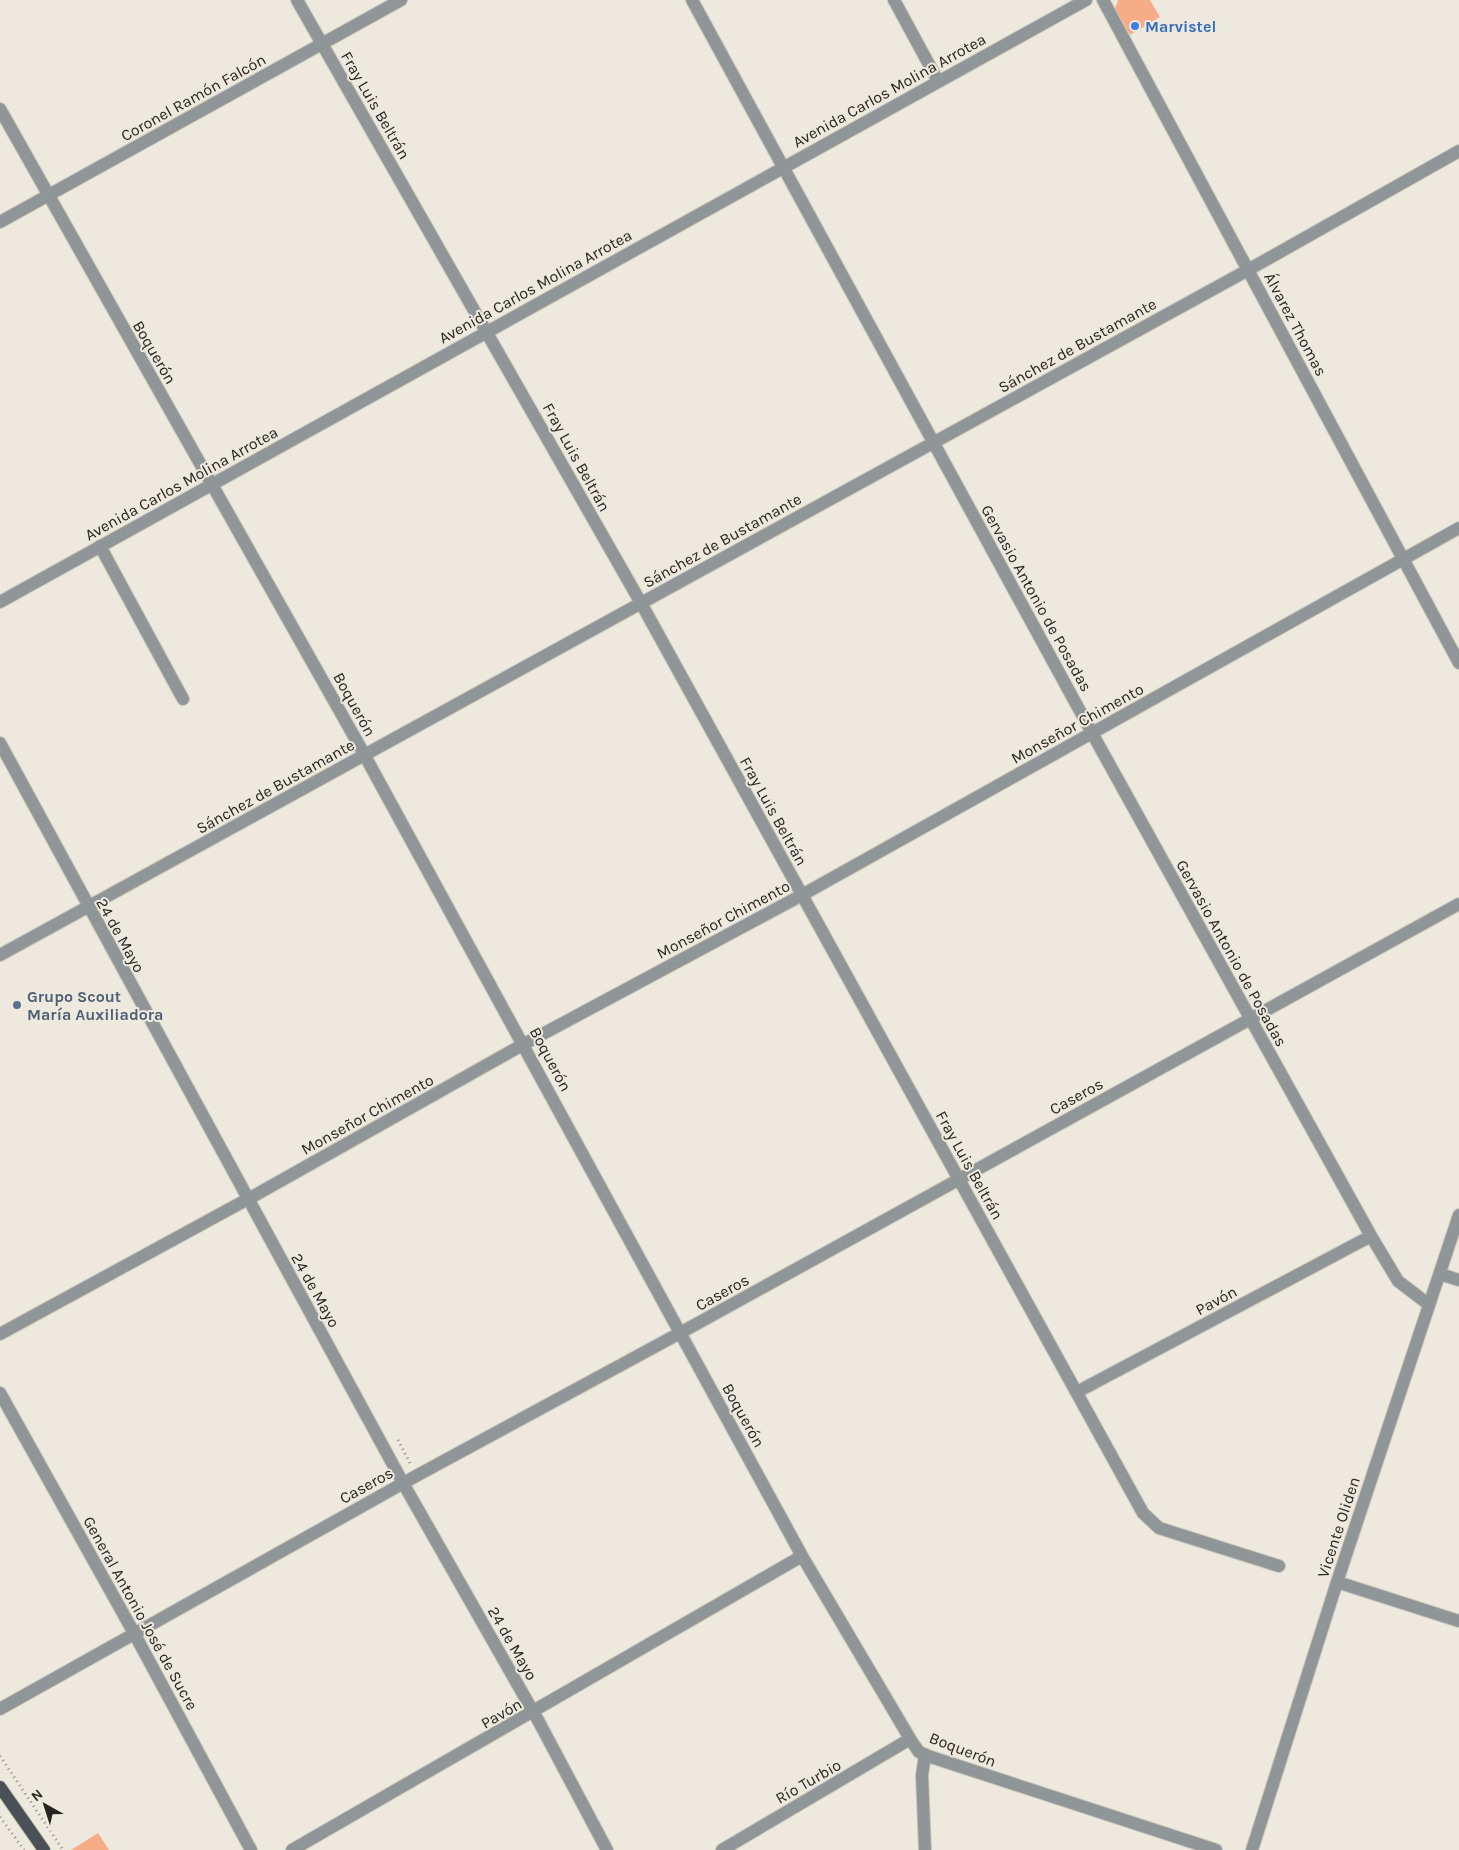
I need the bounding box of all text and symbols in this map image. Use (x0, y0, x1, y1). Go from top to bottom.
place label: Marvistel (1145, 17, 1216, 36)
marker: Marvistel (1129, 20, 1141, 32)
street label: Avenida Carlos Molina Arrotea (789, 29, 989, 152)
street label: Fray Luis Beltrán (337, 48, 414, 163)
street label: Coronel Ramón Falcón (117, 50, 269, 145)
street label: Avenida Carlos Molina Arrotea (435, 225, 635, 348)
street label: Álvarez Thomas (1260, 269, 1331, 379)
street label: Sánchez de Bustamante (995, 294, 1160, 397)
street label: Boquerón (129, 317, 180, 387)
street label: Fray Luis Beltrán (539, 400, 614, 515)
street label: Avenida Carlos Molina Arrotea (81, 422, 281, 545)
street label: Sánchez de Bustamante (640, 489, 805, 592)
street label: Gervasio Antonio de Posadas (977, 502, 1096, 695)
street label: Boquerón (329, 669, 380, 740)
street label: Monseñor Chimento (1008, 679, 1147, 768)
street label: Sánchez de Bustamante (193, 735, 358, 838)
street label: Fray Luis Beltrán (736, 754, 811, 869)
street label: Gervasio Antonio de Posadas (1172, 857, 1291, 1050)
street label: Monseñor Chimento (653, 876, 793, 963)
street label: 24 de Mayo (92, 895, 149, 976)
place label: Grupo Scout María Auxiliadora (27, 987, 163, 1024)
marker: Grupo Scout María Auxiliadora (11, 999, 23, 1011)
street label: Boquerón (526, 1024, 575, 1095)
street label: Monseñor Chimento (298, 1070, 437, 1159)
street label: Caseros (1046, 1074, 1106, 1119)
street label: Fray Luis Beltrán (932, 1108, 1007, 1223)
street label: 24 de Mayo (287, 1250, 344, 1331)
street label: Caseros (692, 1270, 752, 1315)
street label: Pavón (1192, 1282, 1240, 1319)
street label: Boquerón (718, 1380, 769, 1451)
street label: Caseros (336, 1463, 396, 1508)
street label: Vicente Oliden (1313, 1474, 1364, 1580)
street label: General Antonio José de Sucre (79, 1513, 202, 1713)
street label: 24 de Mayo (484, 1603, 541, 1684)
street label: Pavón (477, 1694, 525, 1733)
street label: Boquerón (927, 1728, 999, 1771)
street label: Río Turbio (772, 1755, 844, 1808)
north arrow (20, 1780, 70, 1830)
text: N (28, 1786, 46, 1805)

